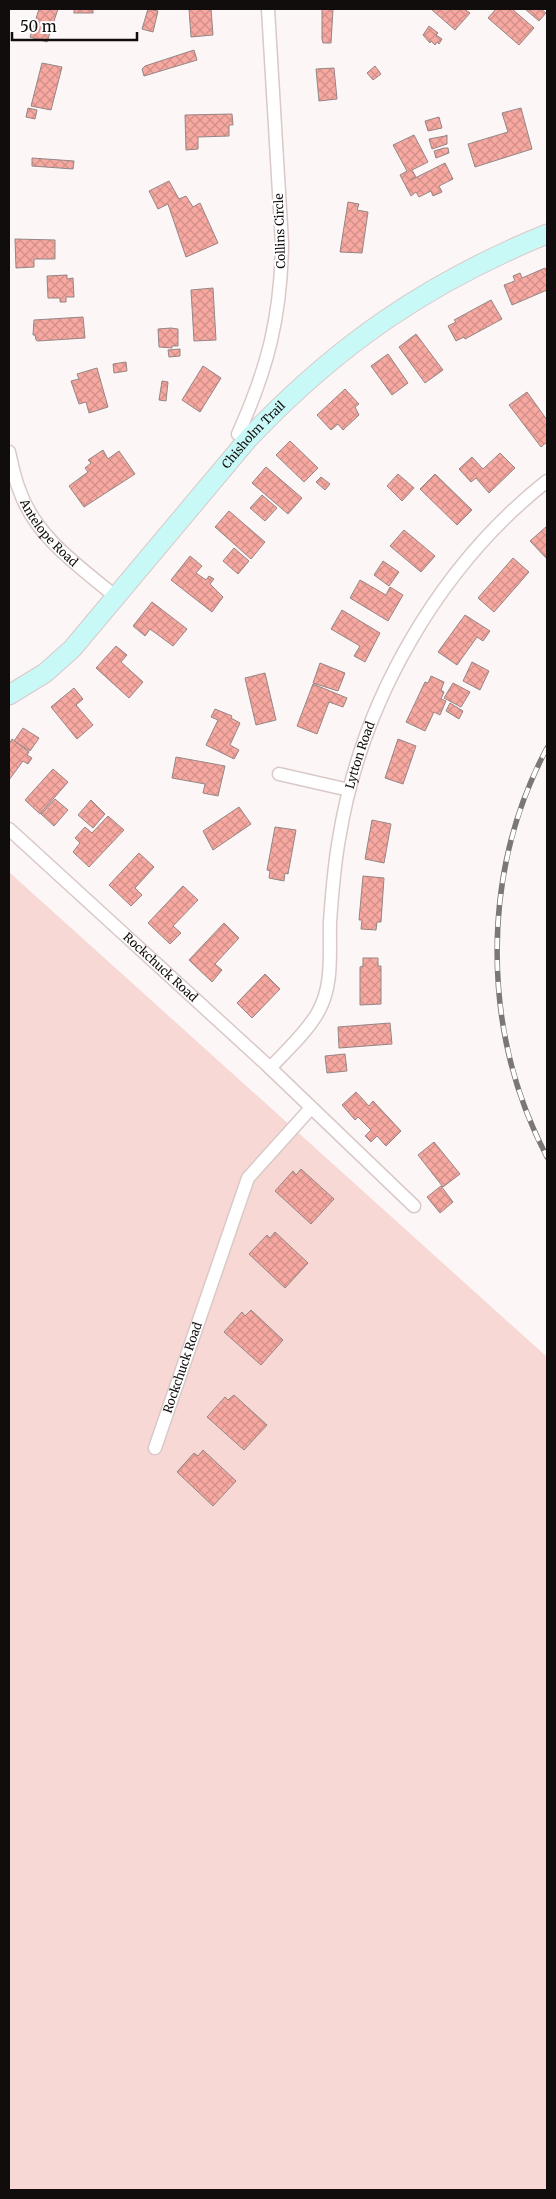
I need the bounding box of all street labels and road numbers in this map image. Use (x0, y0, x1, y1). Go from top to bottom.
street label: Collins Circle (271, 193, 288, 269)
street label: Chisholm Trail (218, 398, 288, 471)
street label: Antelope Road (16, 496, 81, 569)
street label: Lytton Road (342, 719, 378, 790)
street label: Rockchuck Road (120, 929, 201, 1005)
street label: Rockchuck Road (160, 1320, 205, 1415)

